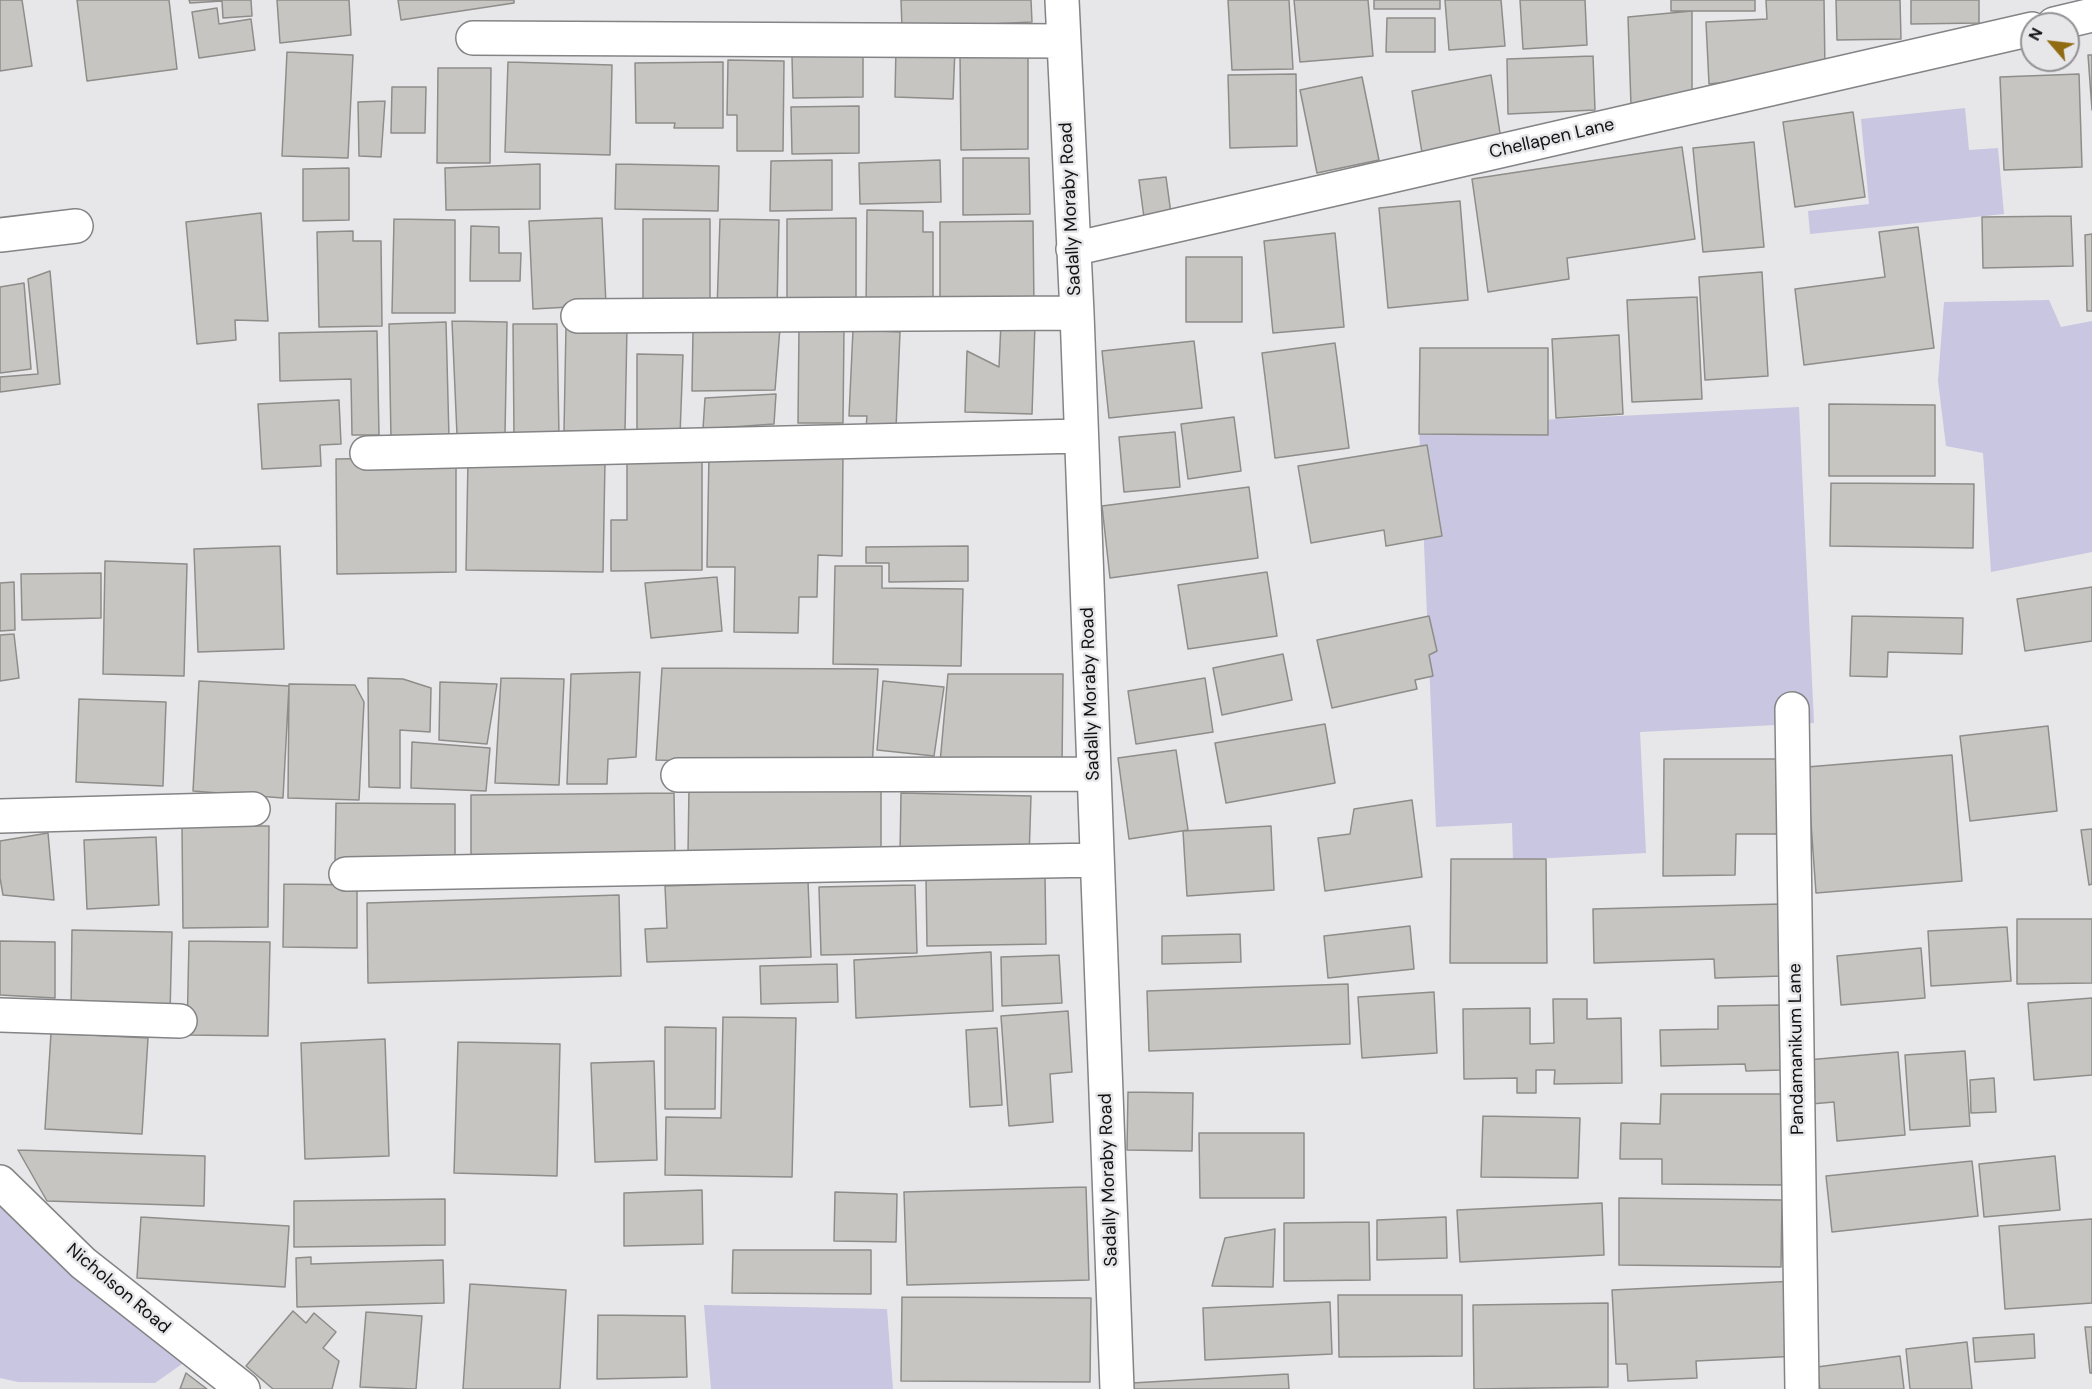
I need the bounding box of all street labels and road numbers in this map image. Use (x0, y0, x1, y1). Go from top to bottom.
street label: Chellapen Lane (1487, 114, 1617, 164)
street label: Sadally Moraby Road (1056, 122, 1086, 296)
street label: Sadally Moraby Road (1077, 607, 1105, 781)
street label: Pandamanikum Lane (1785, 963, 1809, 1135)
street label: Sadally Moraby Road (1095, 1093, 1123, 1267)
street label: Nicholson Road (62, 1239, 174, 1339)

